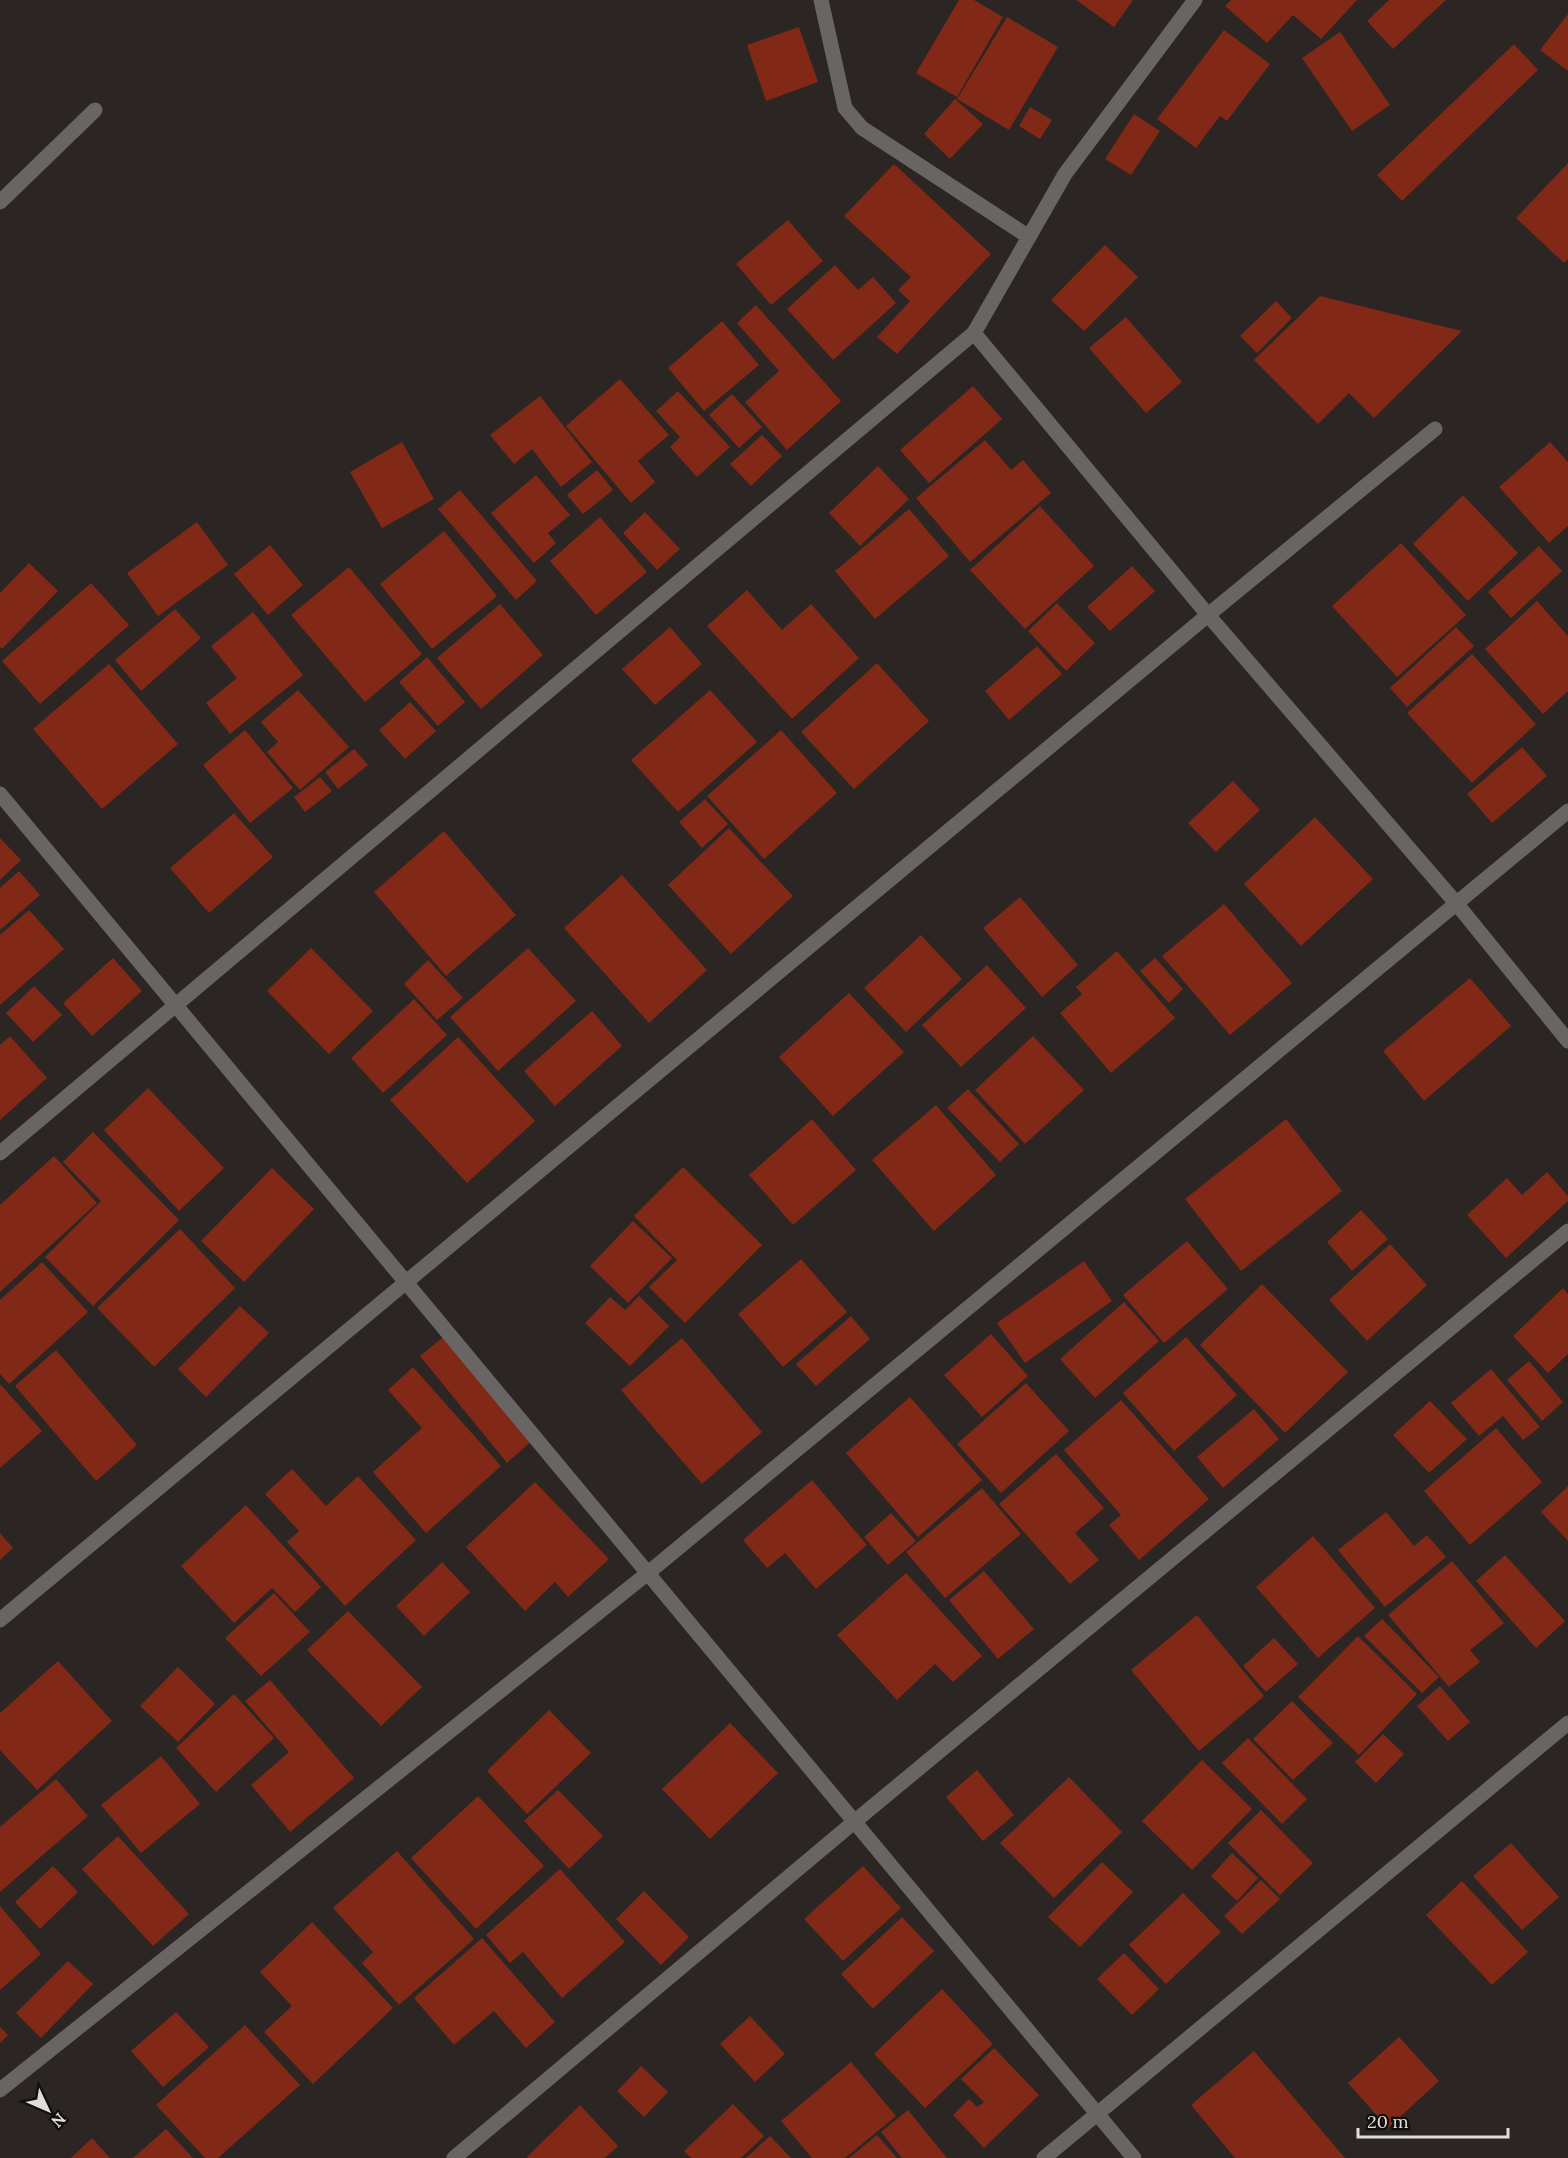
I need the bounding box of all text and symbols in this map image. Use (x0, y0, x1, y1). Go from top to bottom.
north arrow (18, 2080, 78, 2140)
scale bar (1358, 2101, 1508, 2139)
text: N (47, 2109, 70, 2132)
text: 20 m (1367, 2110, 1409, 2133)

